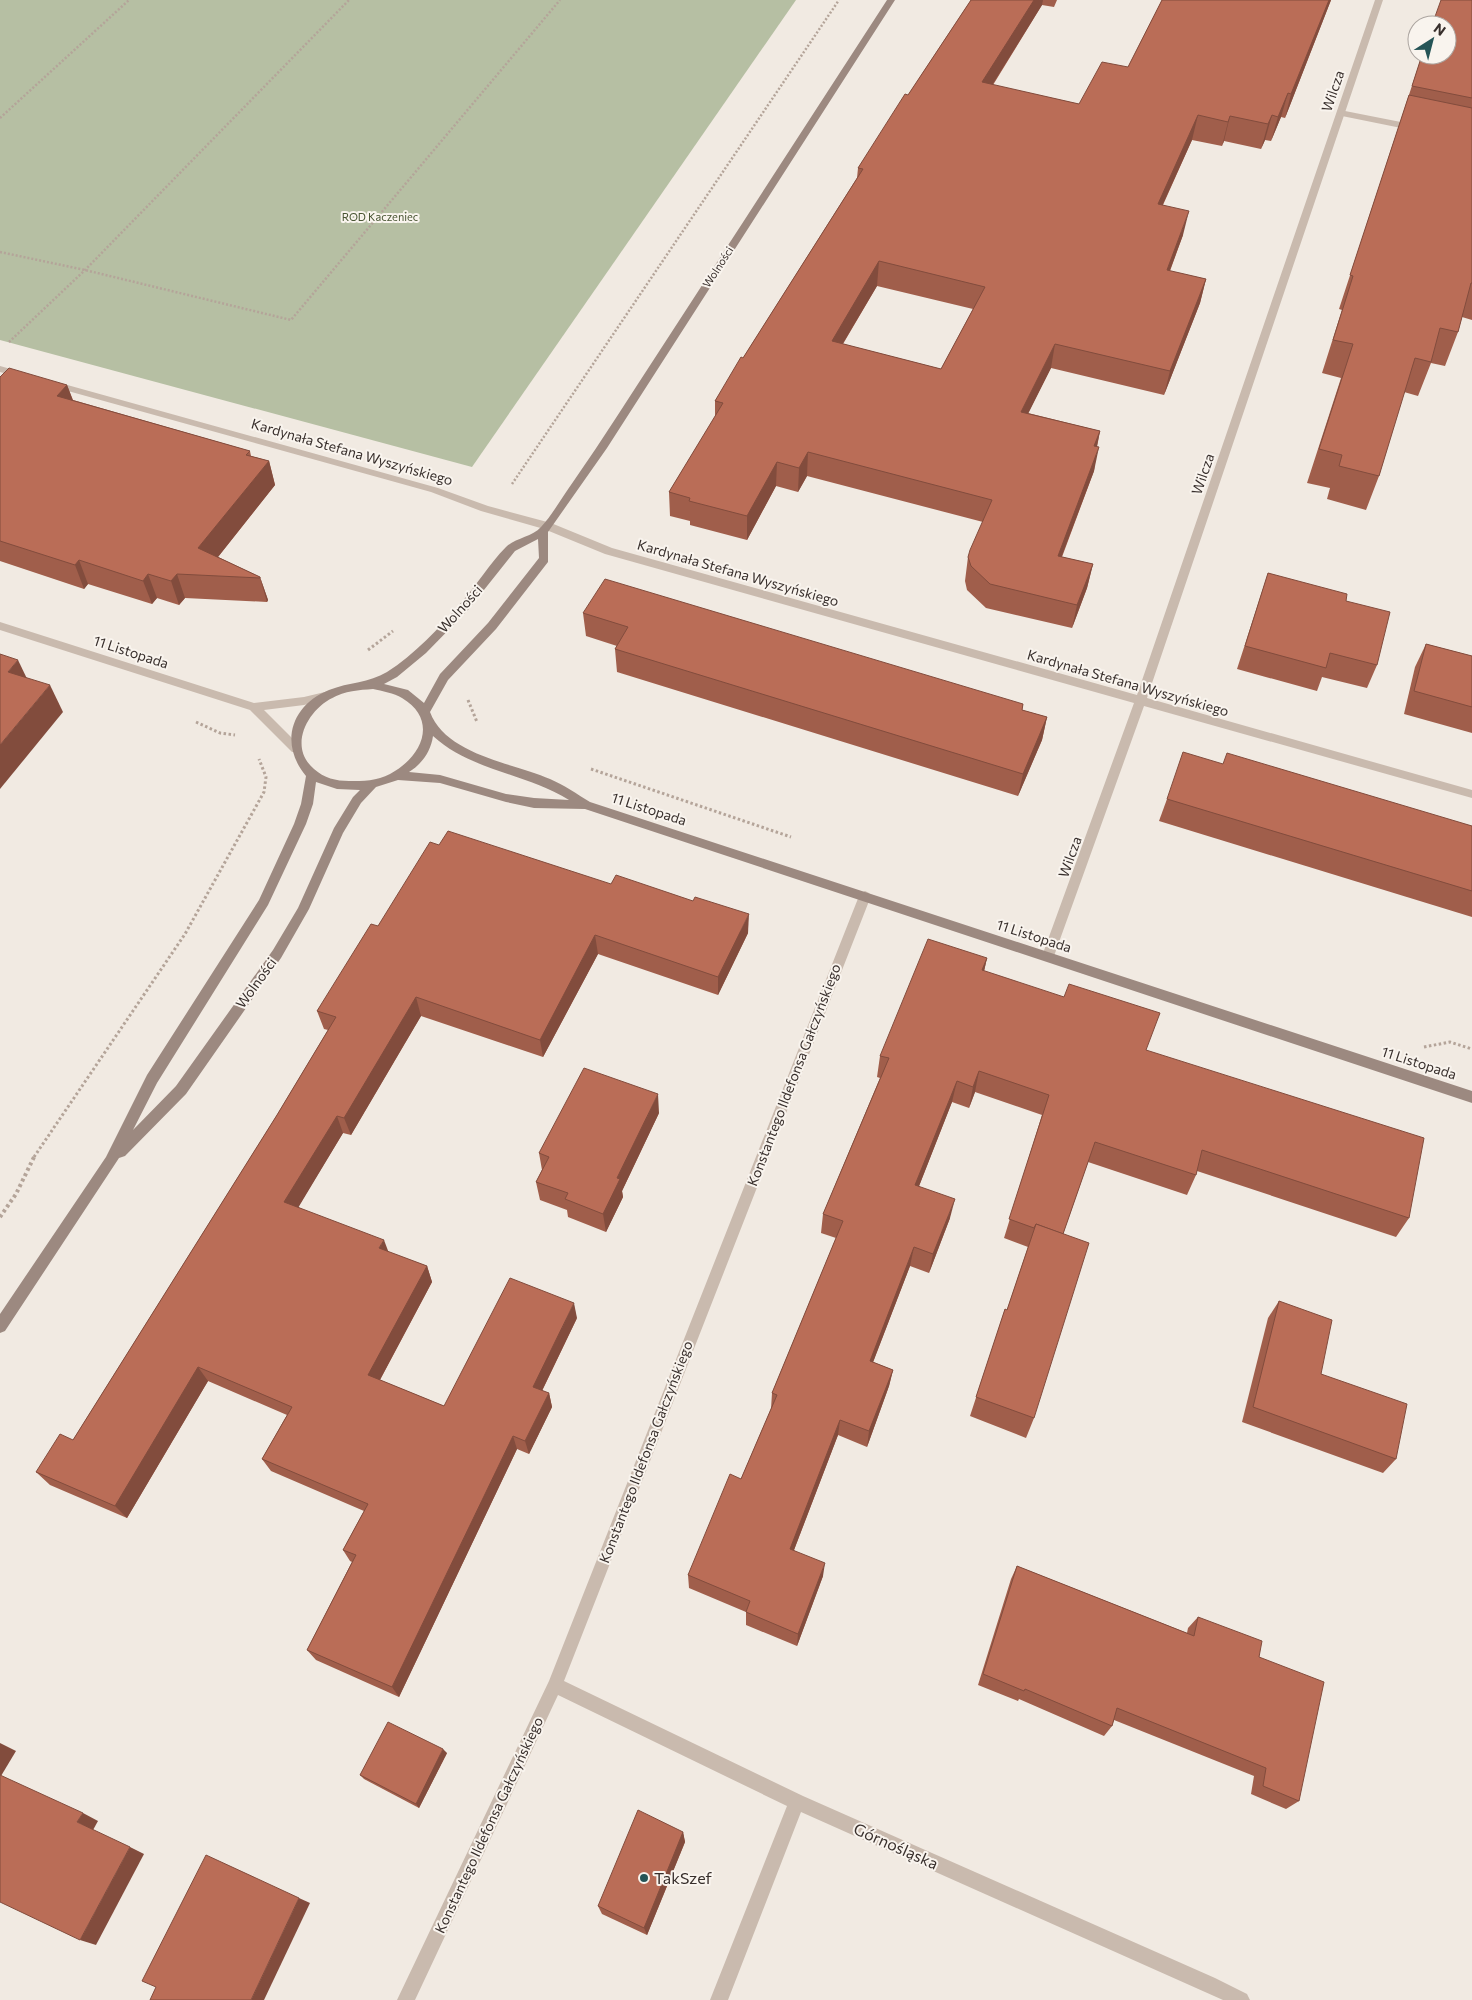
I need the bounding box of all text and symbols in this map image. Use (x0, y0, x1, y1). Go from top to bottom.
north arrow (1407, 15, 1457, 65)
text: N (1431, 19, 1449, 39)
street label: Wilcza (1318, 68, 1348, 114)
park label: ROD Kaczeniec (342, 210, 418, 223)
street label: Wolności (700, 244, 736, 289)
street label: Kardynała Stefana Wyszyńskiego (249, 415, 455, 489)
street label: Wilcza (1188, 451, 1218, 497)
street label: Kardynała Stefana Wyszyńskiego (635, 536, 841, 610)
street label: Wolności (434, 581, 485, 636)
street label: 11 Listopada (92, 631, 171, 672)
street label: Kardynała Stefana Wyszyńskiego (1025, 646, 1231, 720)
street label: 11 Listopada (610, 788, 689, 829)
street label: Wilcza (1054, 834, 1085, 880)
street label: 11 Listopada (995, 915, 1074, 956)
street label: Wolności (232, 954, 280, 1011)
street label: Konstantego Ildefonsa Gałczyńskiego (743, 961, 844, 1188)
street label: 11 Listopada (1380, 1042, 1459, 1083)
street label: Konstantego Ildefonsa Gałczyńskiego (595, 1338, 696, 1565)
street label: Konstantego Ildefonsa Gałczyńskiego (431, 1714, 546, 1936)
street label: Górnośląska (851, 1819, 941, 1873)
place label: TakSzef (654, 1868, 713, 1887)
marker: TakSzef (638, 1872, 650, 1884)

